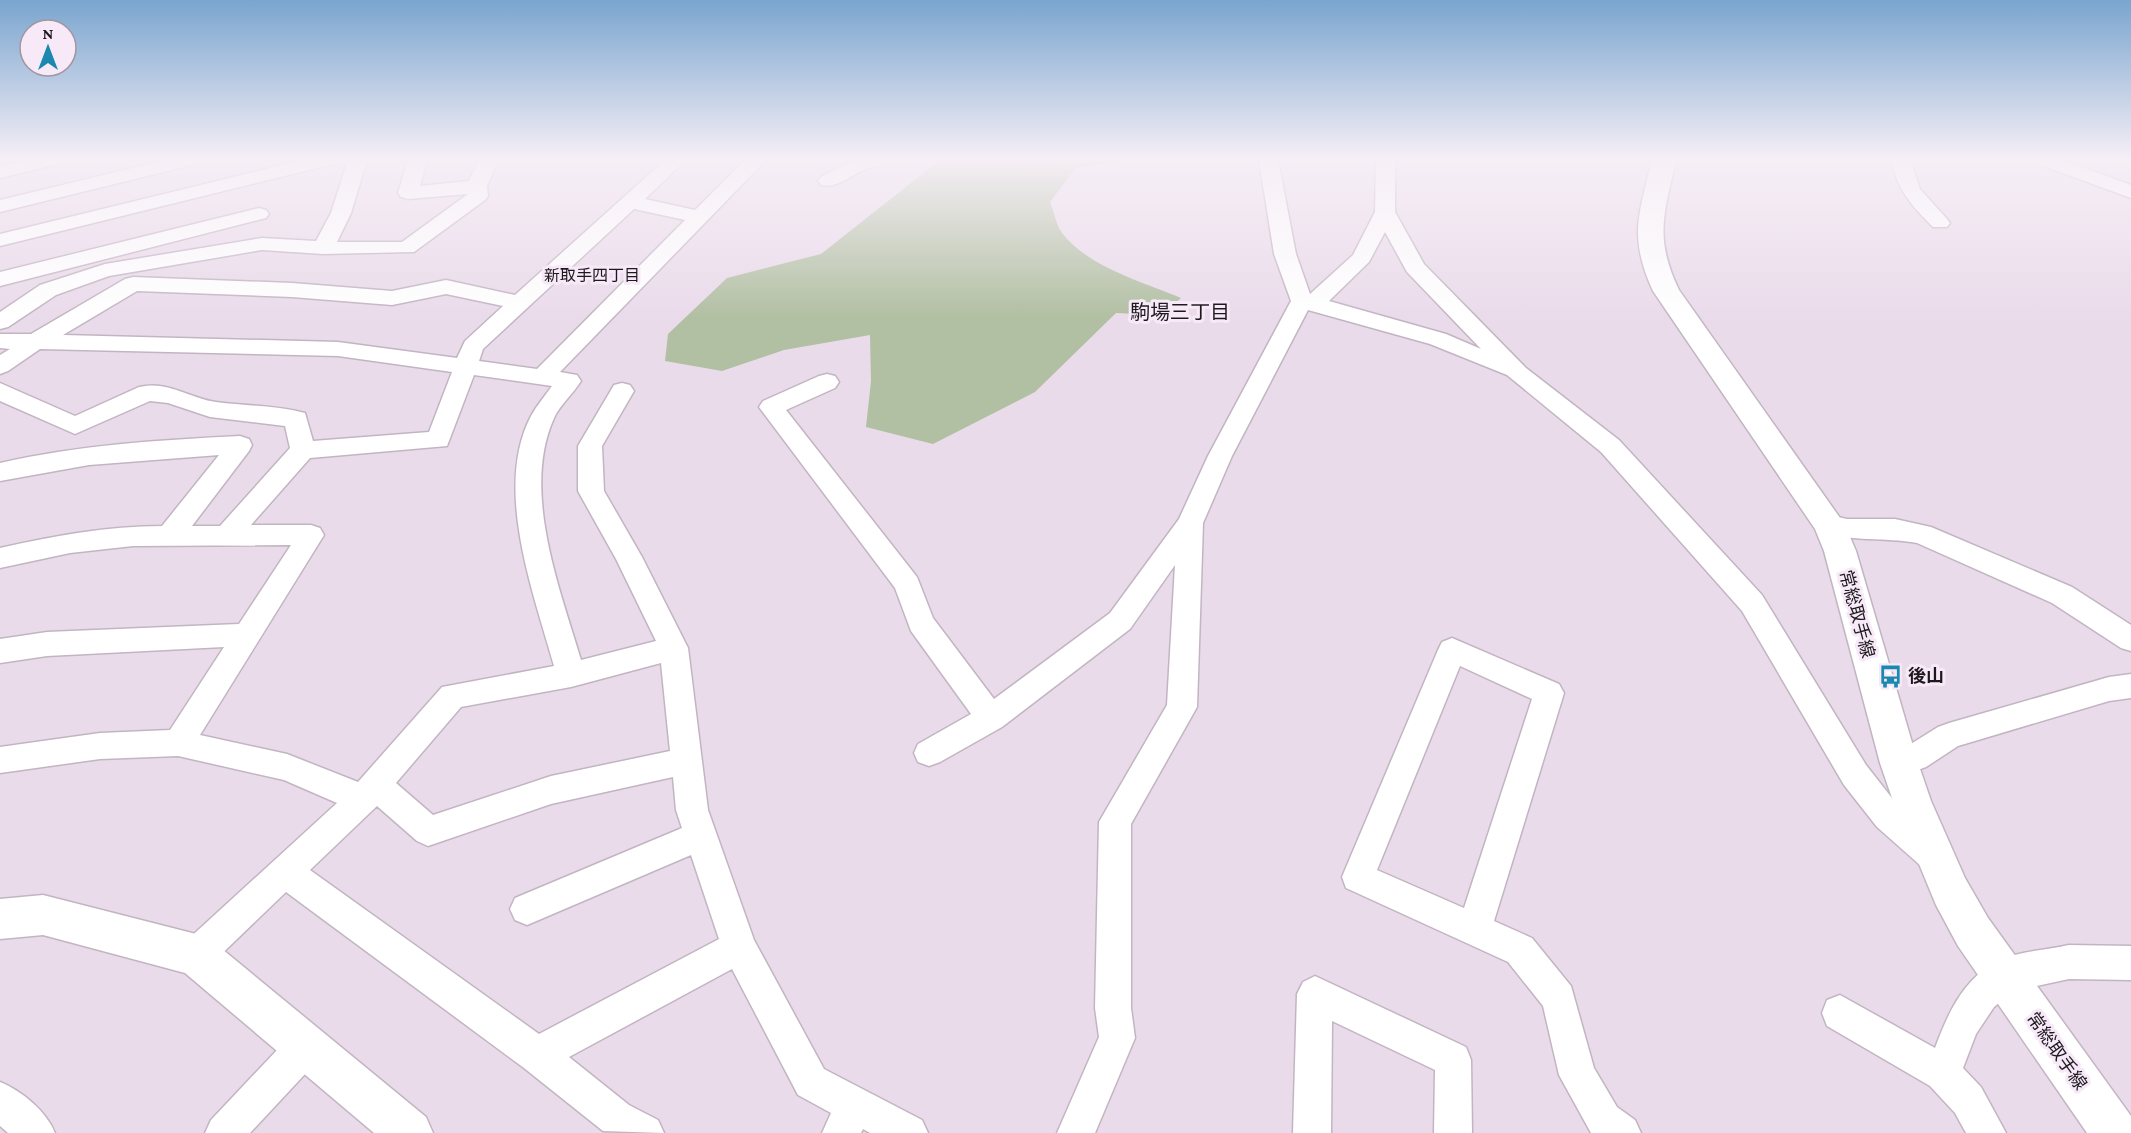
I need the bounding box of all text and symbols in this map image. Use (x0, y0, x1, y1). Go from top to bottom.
north arrow (18, 18, 78, 78)
text: N (43, 25, 54, 42)
district label: 新取手四丁目 (544, 267, 640, 284)
district label: 駒場三丁目 (1130, 301, 1230, 323)
street label: 常総取手線 (1836, 568, 1878, 660)
bus stop icon: 後山 (1877, 663, 1903, 689)
place label: 後山 (1908, 666, 1944, 686)
street label: 常総取手線 (2023, 1008, 2091, 1094)

